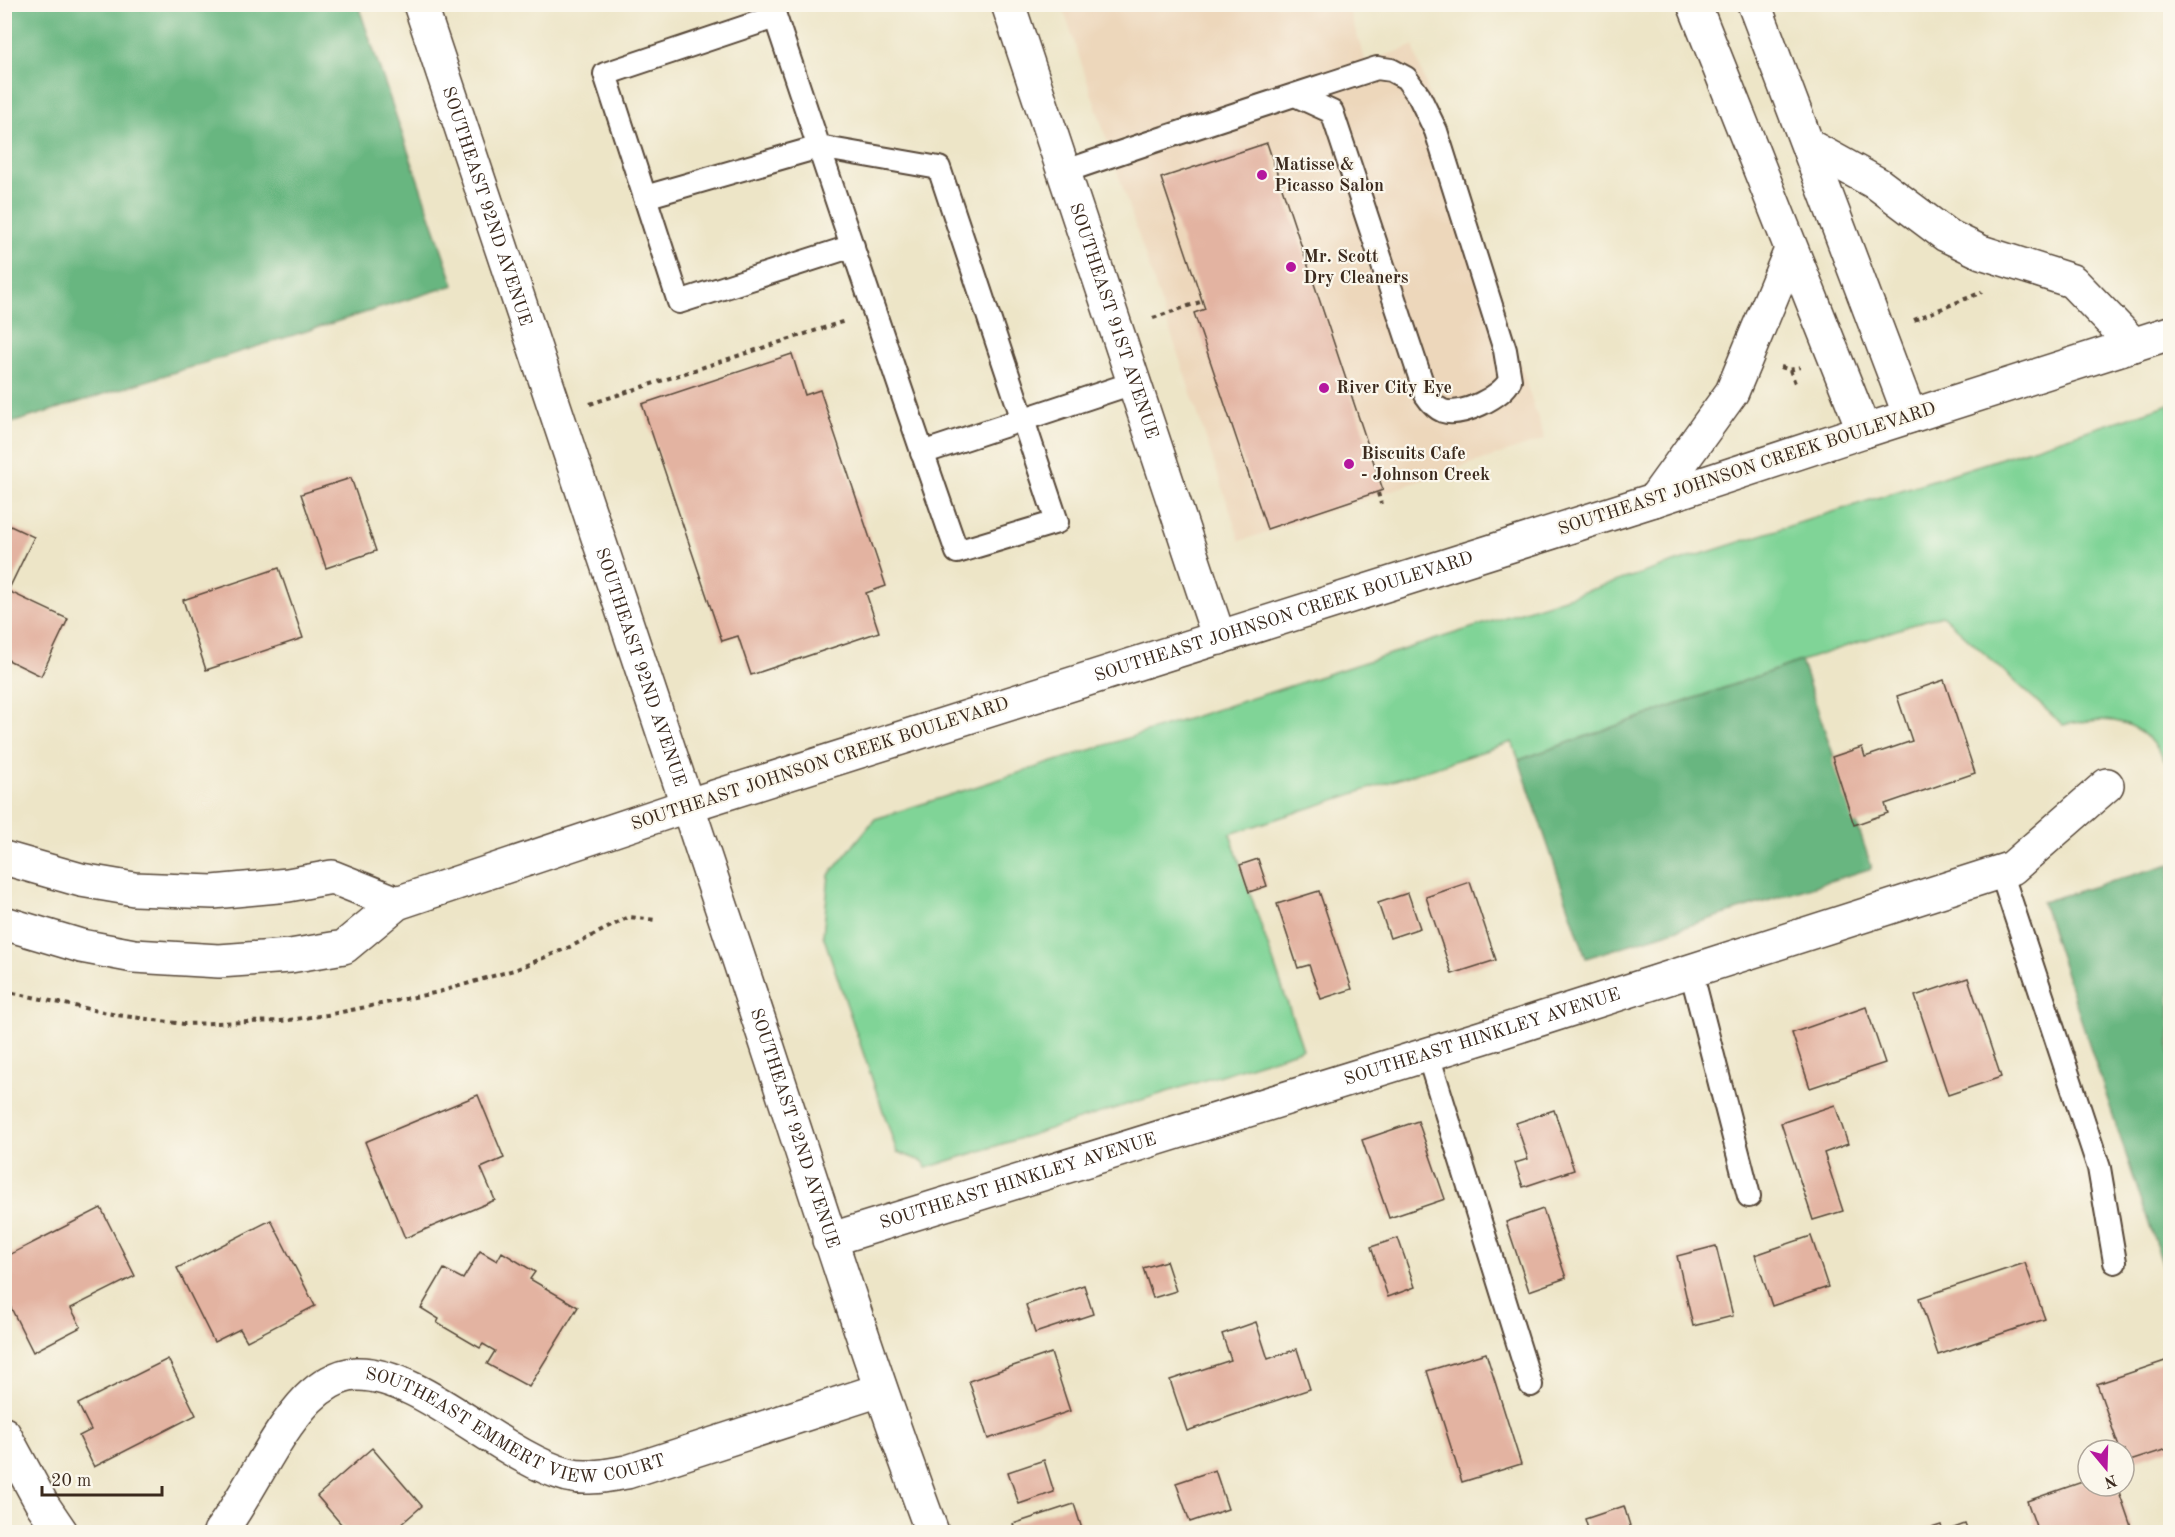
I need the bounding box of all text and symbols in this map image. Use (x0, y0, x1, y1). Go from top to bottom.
street label: SOUTHEAST 92ND AVENUE (439, 84, 534, 328)
place label: Matisse & Picasso Salon (1274, 156, 1384, 195)
marker: Matisse & Picasso Salon (1255, 168, 1269, 182)
street label: SOUTHEAST 91ST AVENUE (1066, 201, 1161, 441)
place label: Mr. Scott Dry Cleaners (1303, 248, 1409, 287)
marker: Mr. Scott Dry Cleaners (1284, 260, 1298, 274)
place label: River City Eye (1336, 379, 1452, 397)
marker: River City Eye (1317, 381, 1331, 395)
street label: SOUTHEAST JOHNSON CREEK BOULEVARD (1556, 399, 1938, 539)
place label: Biscuits Cafe - Johnson Creek (1361, 445, 1490, 484)
marker: Biscuits Cafe - Johnson Creek (1342, 457, 1356, 471)
street label: SOUTHEAST 92ND AVENUE (592, 546, 689, 789)
street label: SOUTHEAST JOHNSON CREEK BOULEVARD (1092, 549, 1475, 685)
street label: SOUTHEAST JOHNSON CREEK BOULEVARD (629, 694, 1011, 834)
street label: SOUTHEAST HINKLEY AVENUE (1342, 985, 1623, 1089)
street label: SOUTHEAST 92ND AVENUE (747, 1006, 842, 1250)
street label: SOUTHEAST HINKLEY AVENUE (878, 1130, 1159, 1233)
street label: SOUTHEAST EMMERT VIEW COURT (364, 1365, 668, 1486)
north arrow (2076, 1438, 2136, 1498)
scale bar (42, 1459, 162, 1497)
text: N (2101, 1471, 2119, 1490)
text: 20 m (51, 1472, 91, 1490)

